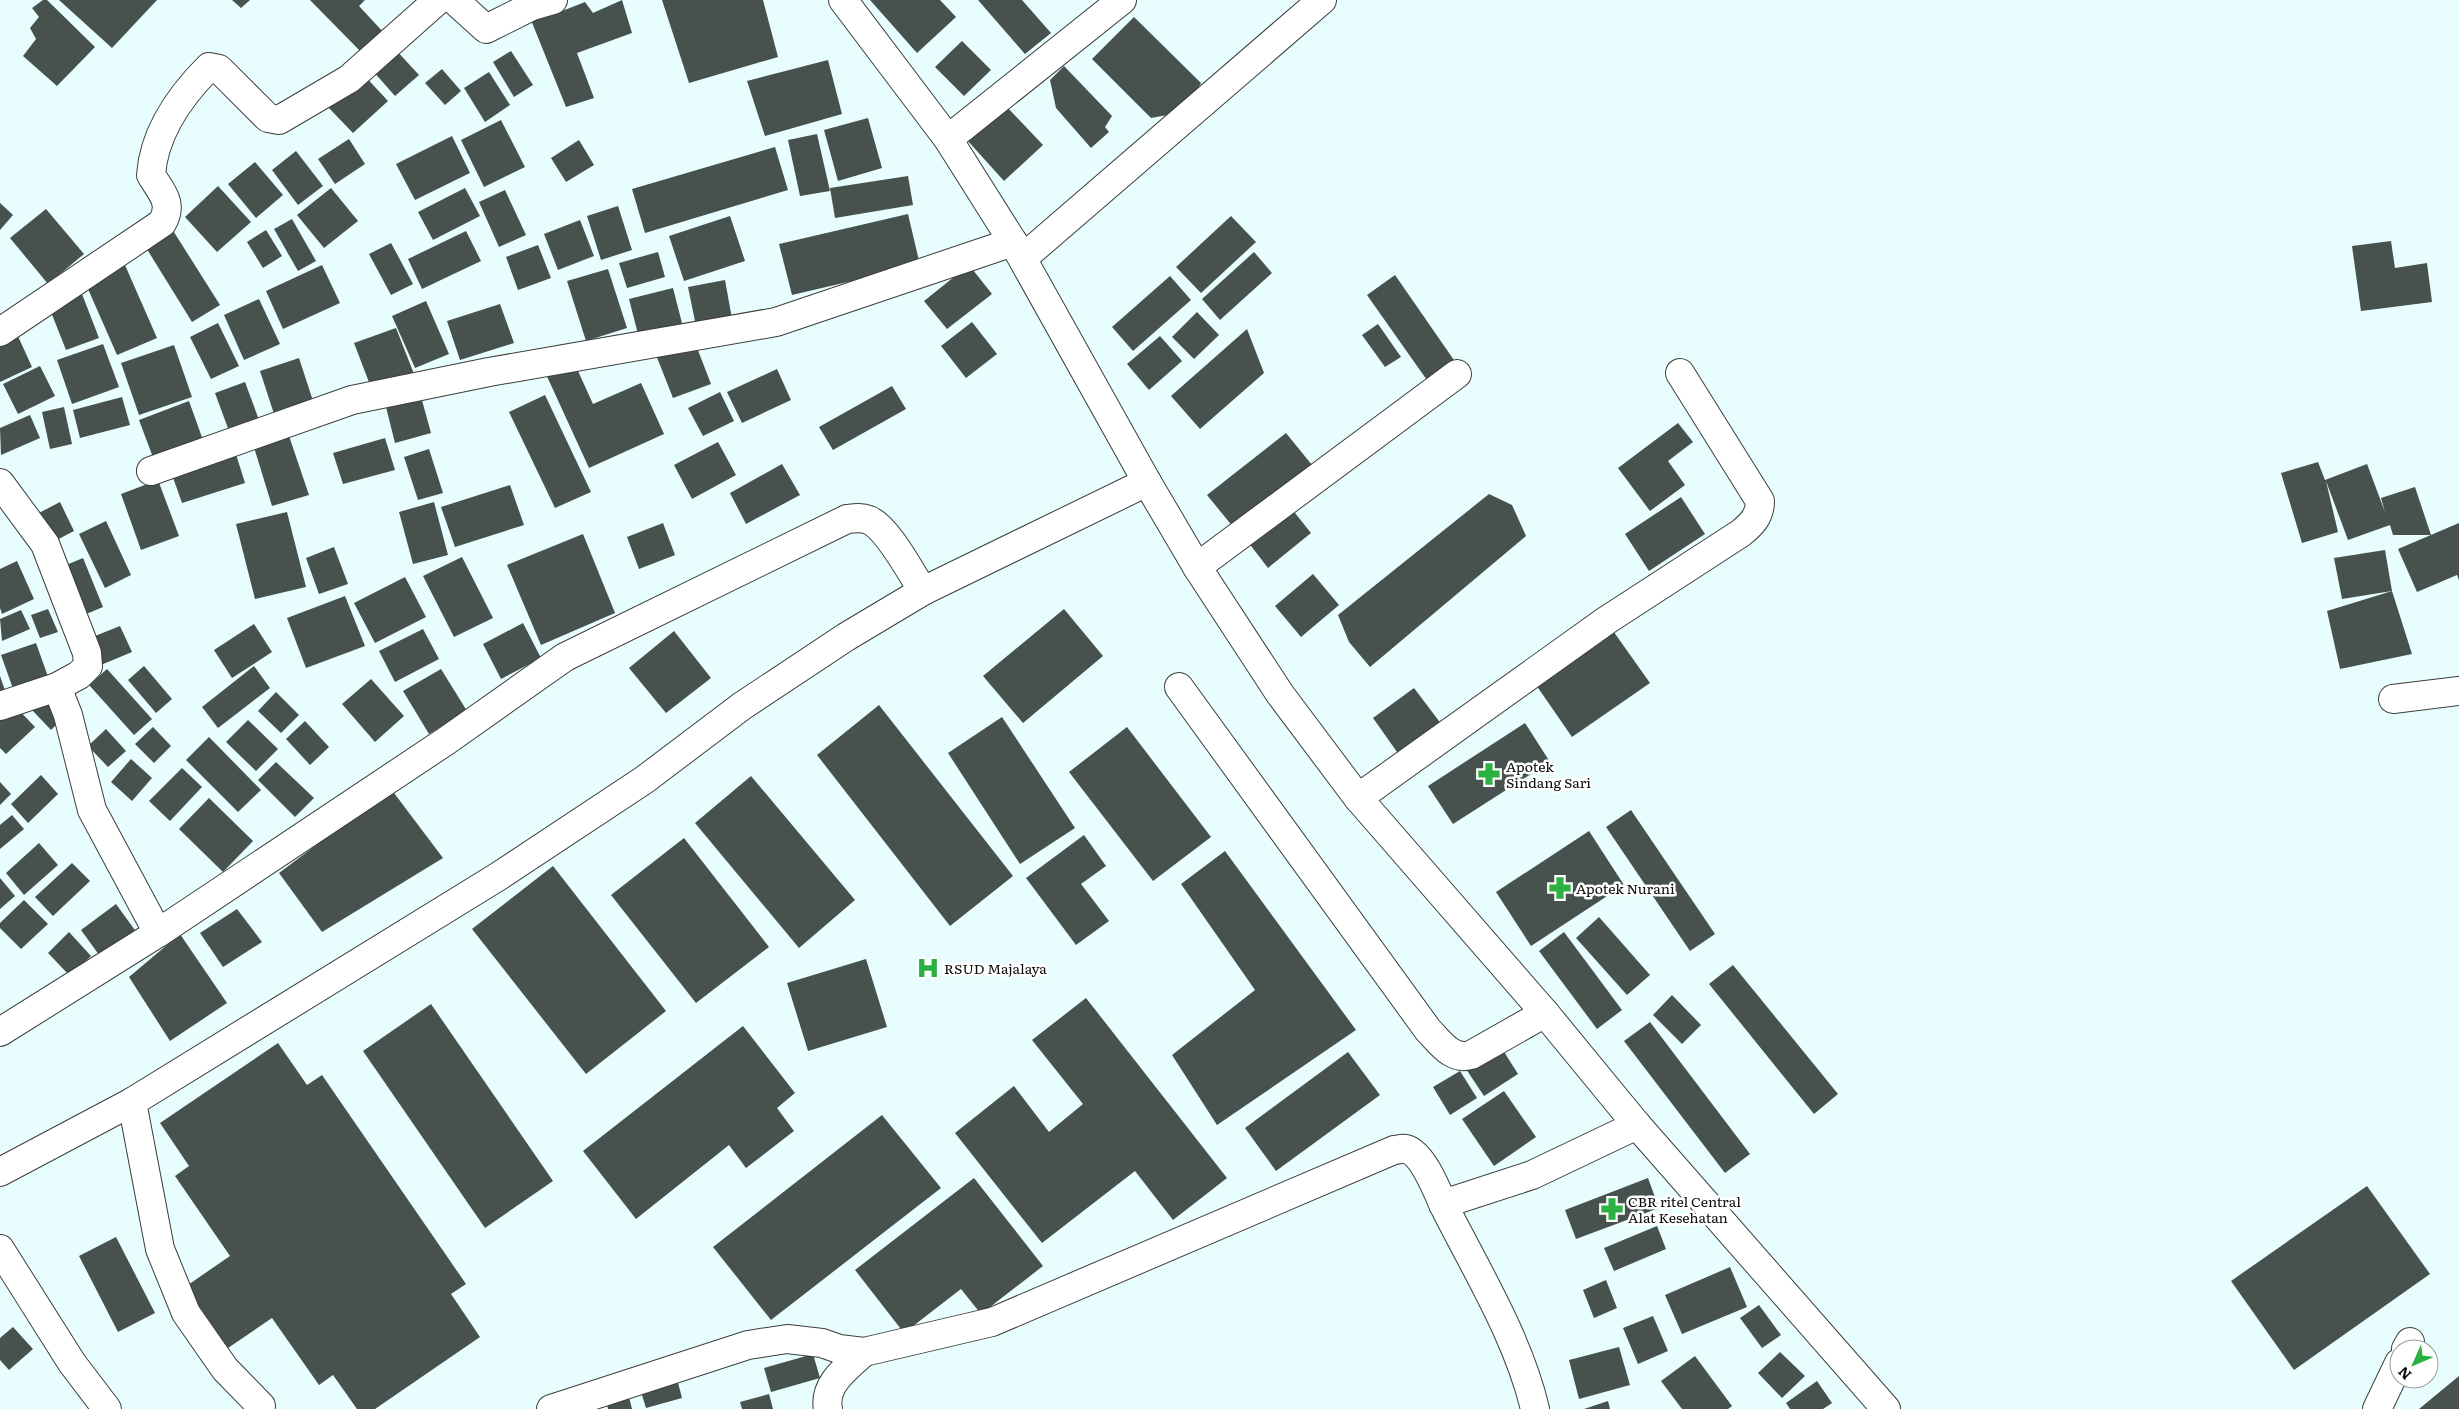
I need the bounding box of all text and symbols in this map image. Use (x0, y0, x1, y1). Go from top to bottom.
place label: Apotek Sindang Sari (1506, 756, 1591, 792)
pharmacy icon: Apotek Sindang Sari (1476, 761, 1502, 787)
pharmacy icon: Apotek Nurani (1547, 875, 1573, 901)
place label: Apotek Nurani (1576, 878, 1675, 898)
hospital icon: RSUD Majalaya (915, 955, 941, 981)
place label: RSUD Majalaya (944, 958, 1047, 978)
place label: CBR ritel Central Alat Kesehatan (1628, 1191, 1741, 1227)
pharmacy icon: CBR ritel Central Alat Kesehatan (1599, 1196, 1625, 1222)
north arrow (2389, 1339, 2439, 1389)
text: N (2393, 1362, 2415, 1385)

